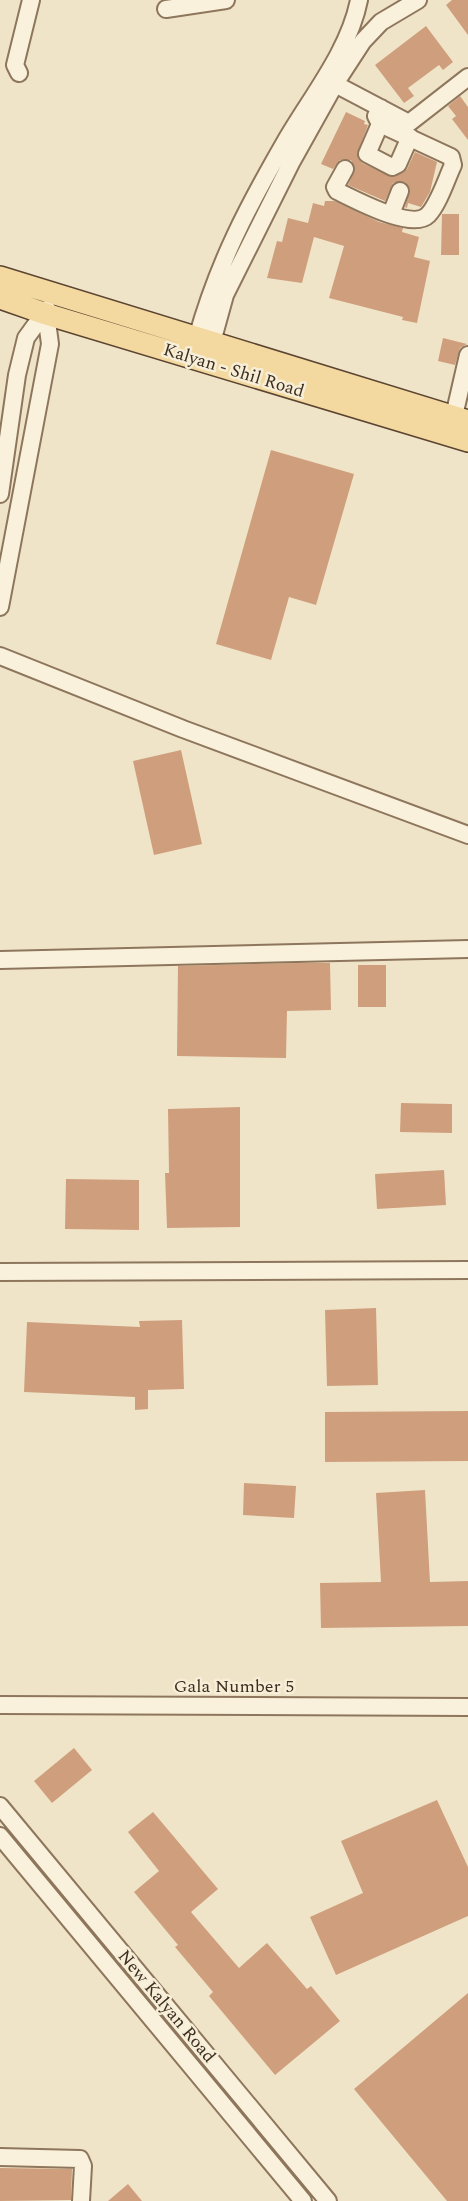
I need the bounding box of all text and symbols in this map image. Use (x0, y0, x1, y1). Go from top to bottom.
street label: Kalyan - Shil Road (160, 336, 308, 405)
street label: Gala Number 5 (174, 1673, 294, 1700)
street label: New Kalyan Road (111, 1944, 222, 2069)

